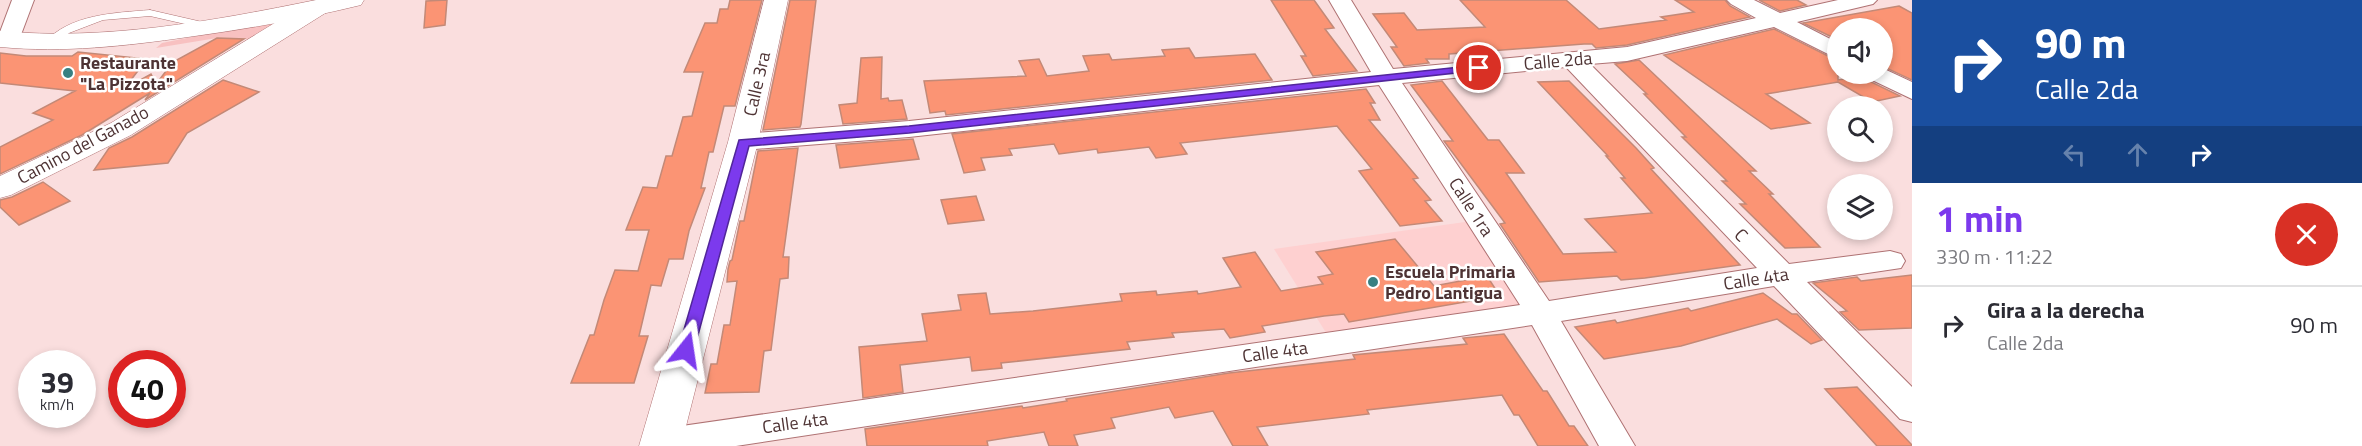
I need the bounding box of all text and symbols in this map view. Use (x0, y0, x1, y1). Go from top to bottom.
text: 90 m (2035, 10, 2127, 74)
map controls (1827, 18, 1893, 240)
button: sound (1827, 18, 1893, 84)
icon: right (1936, 24, 2014, 102)
pin (1453, 42, 1504, 93)
street label: Calle 2da (1523, 44, 1593, 77)
place label: Restaurante "La Pizzota" (80, 49, 176, 97)
street label: Calle 3ra (736, 49, 777, 119)
icon: arrive (1462, 51, 1495, 84)
marker: Restaurante "La Pizzota" (61, 66, 75, 80)
text: Calle 2da (2035, 68, 2138, 109)
button: search (1827, 96, 1893, 162)
street label: Camino del Ganado (12, 98, 153, 191)
icon: left (2058, 138, 2091, 171)
icon: ahead (2121, 138, 2154, 171)
icon: right (2184, 138, 2217, 171)
street label: Calle 1ra (1442, 172, 1501, 242)
button: layers (1827, 174, 1893, 240)
text: 1 min (1936, 191, 2023, 246)
button: close (2275, 203, 2338, 266)
street label: C (1728, 222, 1755, 248)
text: 330 m · 11:22 (1936, 241, 2053, 272)
place label: Escuela Primaria Pedro Lantigua (1385, 258, 1515, 306)
street label: Calle 4ta (1721, 260, 1790, 297)
marker: Escuela Primaria Pedro Lantigua (1366, 275, 1380, 289)
text: Gira a la derecha (1987, 293, 2144, 327)
text: 90 m (2290, 308, 2338, 342)
icon: right (1936, 309, 1969, 342)
position arrow (654, 318, 718, 382)
text: Calle 2da (1987, 327, 2063, 358)
street label: Calle 4ta (1241, 334, 1309, 369)
speed limit sign: 40 (108, 350, 186, 428)
text: 39 (40, 359, 74, 405)
text: km/h (40, 393, 74, 416)
street label: Calle 4ta (761, 405, 829, 440)

